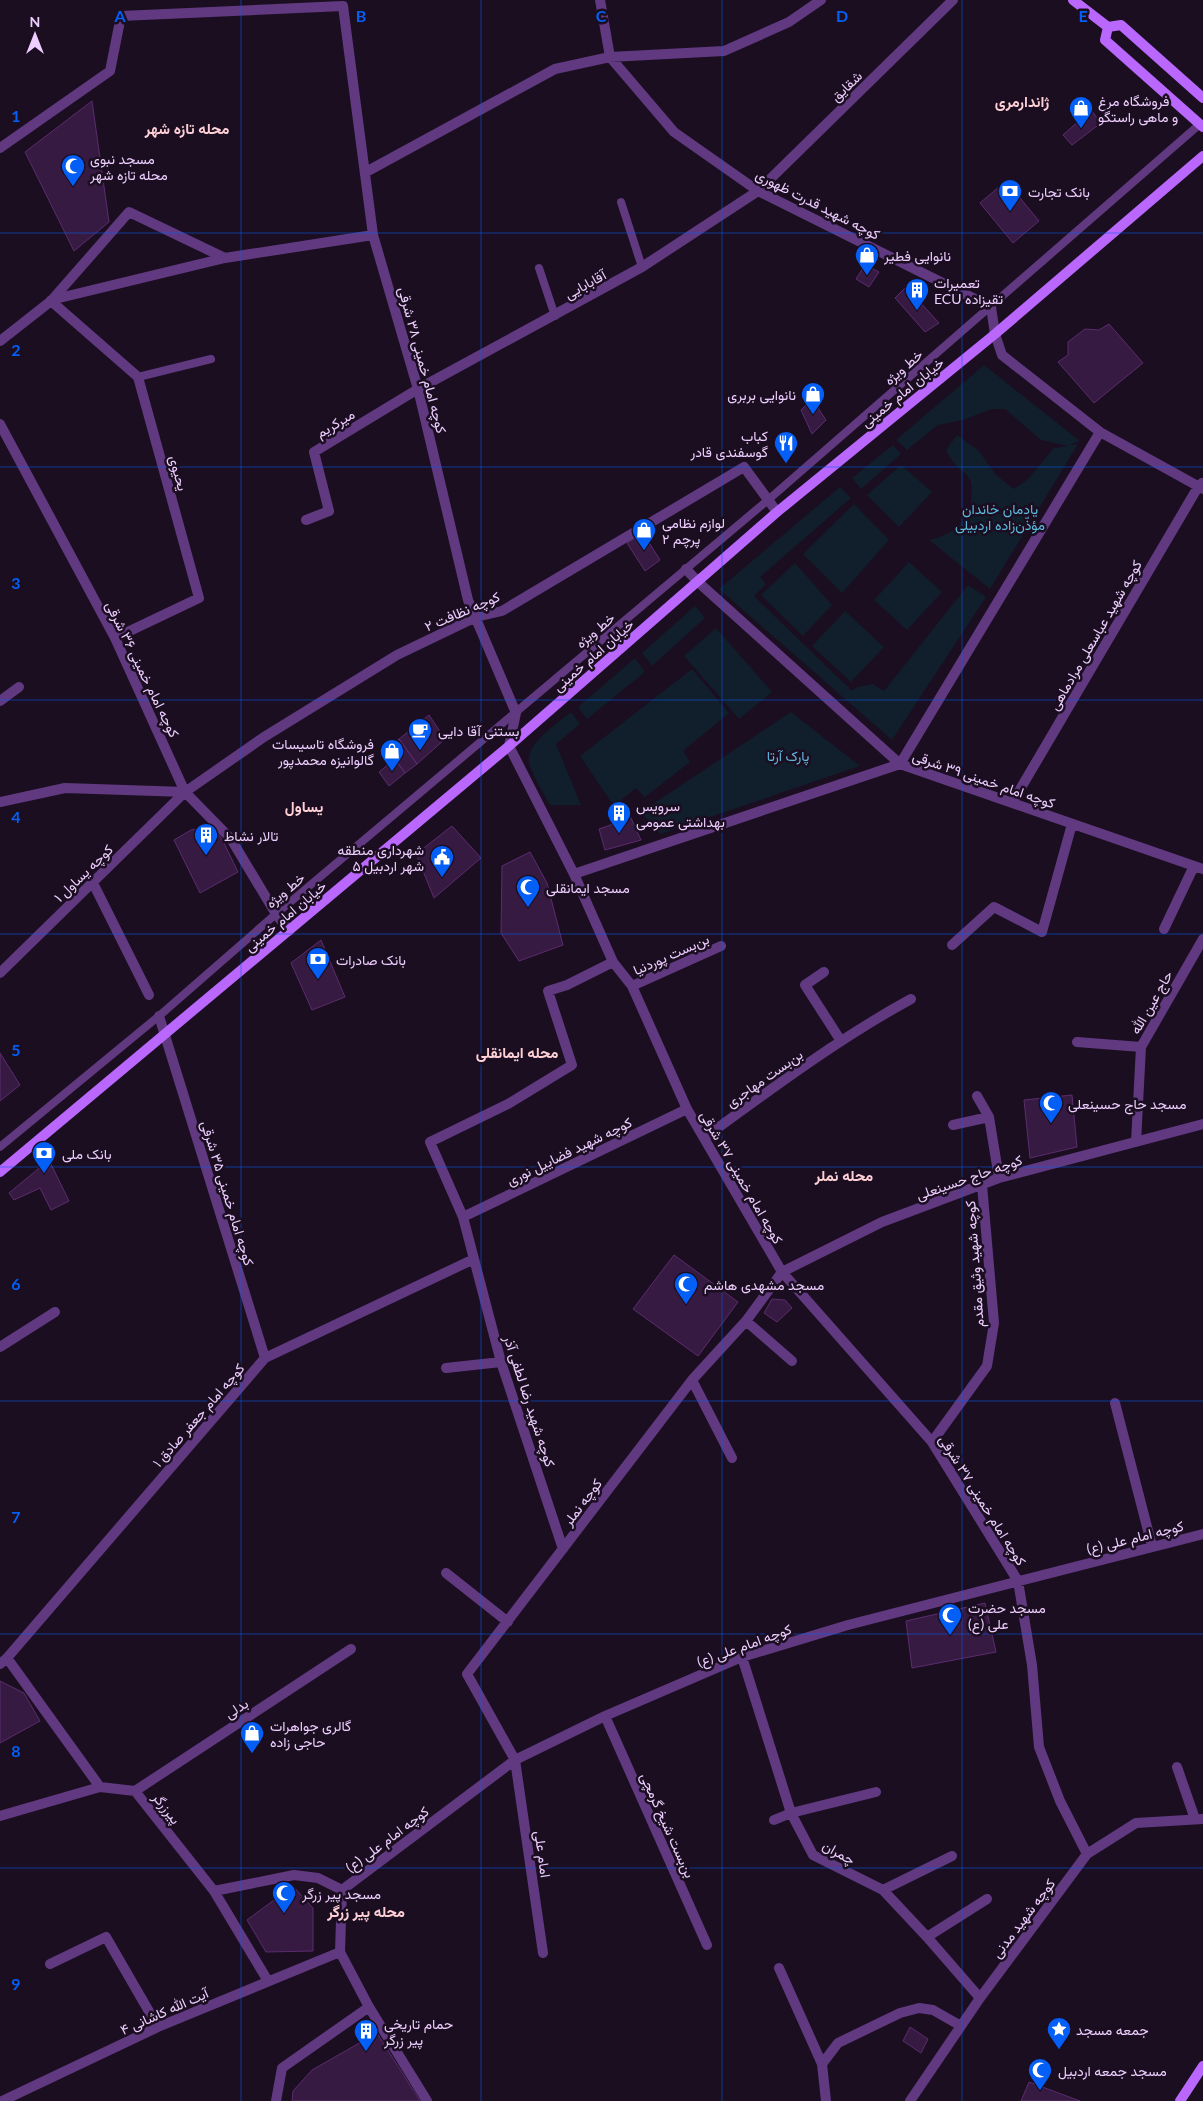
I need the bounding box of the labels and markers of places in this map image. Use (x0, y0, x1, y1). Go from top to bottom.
place label: فروشگاه مرغ و ماهی راستگو (1098, 92, 1178, 126)
shop icon: فروشگاه مرغ و ماهی راستگو (1068, 95, 1094, 129)
place label: مسجد نبوی محله تازه شهر (89, 150, 168, 184)
mosque icon: مسجد نبوی محله تازه شهر (60, 153, 86, 187)
bank icon: بانک تجارت (997, 178, 1023, 212)
place label: بانک تجارت (1028, 183, 1090, 201)
shop icon: نانوایی فطیر (854, 242, 880, 276)
place label: نانوایی فطیر (883, 247, 951, 265)
place label: تعمیرات ECU تقیزاده (934, 274, 1004, 308)
building icon: تعمیرات ECU تقیزاده (904, 277, 930, 311)
shop icon: نانوایی بربری (800, 381, 826, 415)
place label: نانوایی بربری (727, 386, 796, 404)
place label: کباب گوسفندی قادر (689, 427, 768, 461)
restaurant icon: کباب گوسفندی قادر (773, 430, 799, 464)
place label: لوازم نظامی پرچم ۲ (662, 514, 725, 549)
shop icon: لوازم نظامی پرچم ۲ (631, 517, 657, 551)
cafe icon: بستنی آقا دایی (407, 717, 433, 751)
place label: بستنی آقا دایی (438, 722, 519, 740)
place label: فروشگاه تاسیسات گالوانیزه محمدپور (272, 735, 374, 770)
shop icon: فروشگاه تاسیسات گالوانیزه محمدپور (379, 738, 405, 772)
place label: سرویس بهداشتی عمومی (636, 797, 725, 831)
building icon: سرویس بهداشتی عمومی (606, 800, 632, 834)
building icon: تالار نشاط (193, 822, 219, 856)
place label: تالار نشاط (224, 827, 279, 845)
place label: شهرداری منطقه ۵ شهر اردبیل (338, 841, 424, 875)
public building icon: شهرداری منطقه ۵ شهر اردبیل (429, 844, 455, 878)
mosque icon: مسجد ایمانقلی (515, 874, 541, 908)
place label: مسجد ایمانقلی (546, 879, 630, 897)
bank icon: بانک صادرات (305, 946, 331, 980)
place label: بانک صادرات (336, 951, 406, 969)
mosque icon: مسجد حاج حسینعلی (1038, 1090, 1064, 1124)
place label: مسجد حاج حسینعلی (1068, 1095, 1186, 1115)
bank icon: بانک ملی (31, 1140, 57, 1174)
place label: بانک ملی (62, 1145, 112, 1163)
mosque icon: مسجد مشهدی هاشم (673, 1271, 699, 1305)
place label: مسجد مشهدی هاشم (704, 1276, 824, 1294)
place label: مسجد حضرت علی (ع) (968, 1599, 1046, 1635)
mosque icon: مسجد حضرت علی (ع) (937, 1602, 963, 1636)
place label: گالری جواهرات حاجی زاده (270, 1717, 351, 1751)
shop icon: گالری جواهرات حاجی زاده (239, 1720, 265, 1754)
mosque icon: مسجد پیر زرگر (271, 1880, 297, 1914)
place label: مسجد پیر زرگر (301, 1885, 381, 1904)
place label: حمام تاریخی پیر زرگر (383, 2015, 453, 2050)
place icon: جمعه مسجد (1046, 2016, 1072, 2050)
building icon: حمام تاریخی پیر زرگر (353, 2018, 379, 2052)
place label: جمعه مسجد (1076, 2021, 1149, 2039)
mosque icon: مسجد جمعه اردبیل (1027, 2057, 1053, 2091)
place label: مسجد جمعه اردبیل (1058, 2062, 1167, 2080)

